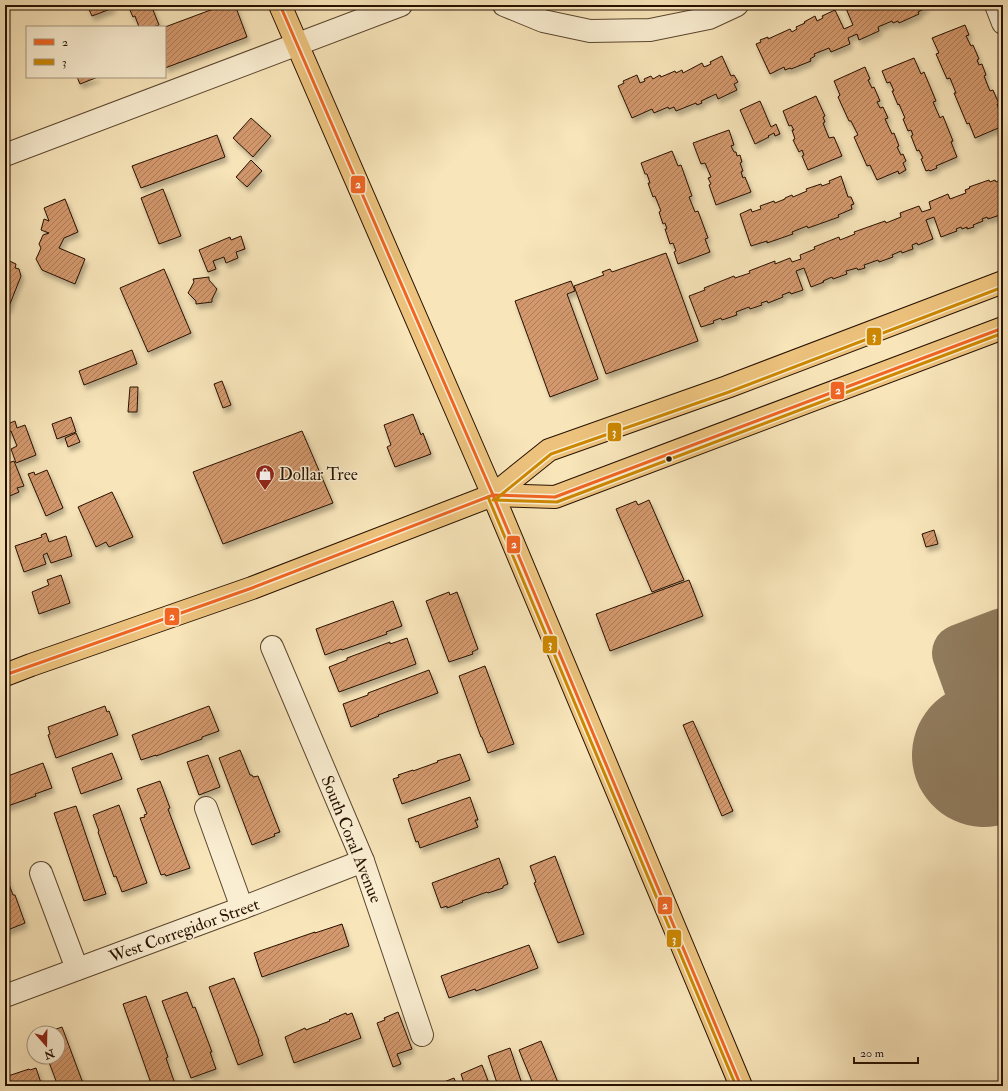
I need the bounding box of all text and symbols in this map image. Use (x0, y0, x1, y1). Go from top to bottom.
legend (26, 26, 166, 78)
text: 2 (62, 35, 68, 50)
text: 3 (62, 55, 67, 70)
line badge: 2 (350, 175, 366, 194)
text: 2 (355, 178, 361, 191)
line badge: 3 (866, 327, 882, 346)
text: 3 (872, 330, 876, 343)
line badge: 2 (830, 381, 845, 400)
text: 2 (835, 384, 841, 397)
line badge: 3 (607, 422, 622, 442)
text: 3 (612, 426, 616, 439)
unlabelled marker (664, 454, 674, 464)
shop icon: Dollar Tree (254, 463, 276, 491)
place label: Dollar Tree (279, 464, 358, 485)
line badge: 2 (506, 535, 521, 554)
text: 2 (511, 538, 517, 551)
line badge: 2 (164, 607, 180, 626)
text: 2 (169, 610, 175, 623)
line badge: 3 (542, 635, 558, 654)
text: 3 (548, 638, 552, 651)
street label: South Coral Avenue (316, 772, 387, 906)
street label: West Corregidor Street (105, 893, 263, 968)
line badge: 2 (657, 896, 673, 915)
text: 2 (662, 899, 668, 912)
line badge: 3 (666, 929, 682, 948)
text: 3 (672, 933, 676, 946)
north arrow (26, 1025, 66, 1065)
scale bar (854, 1039, 918, 1065)
text: N (41, 1046, 57, 1062)
text: 20 m (860, 1046, 885, 1061)

